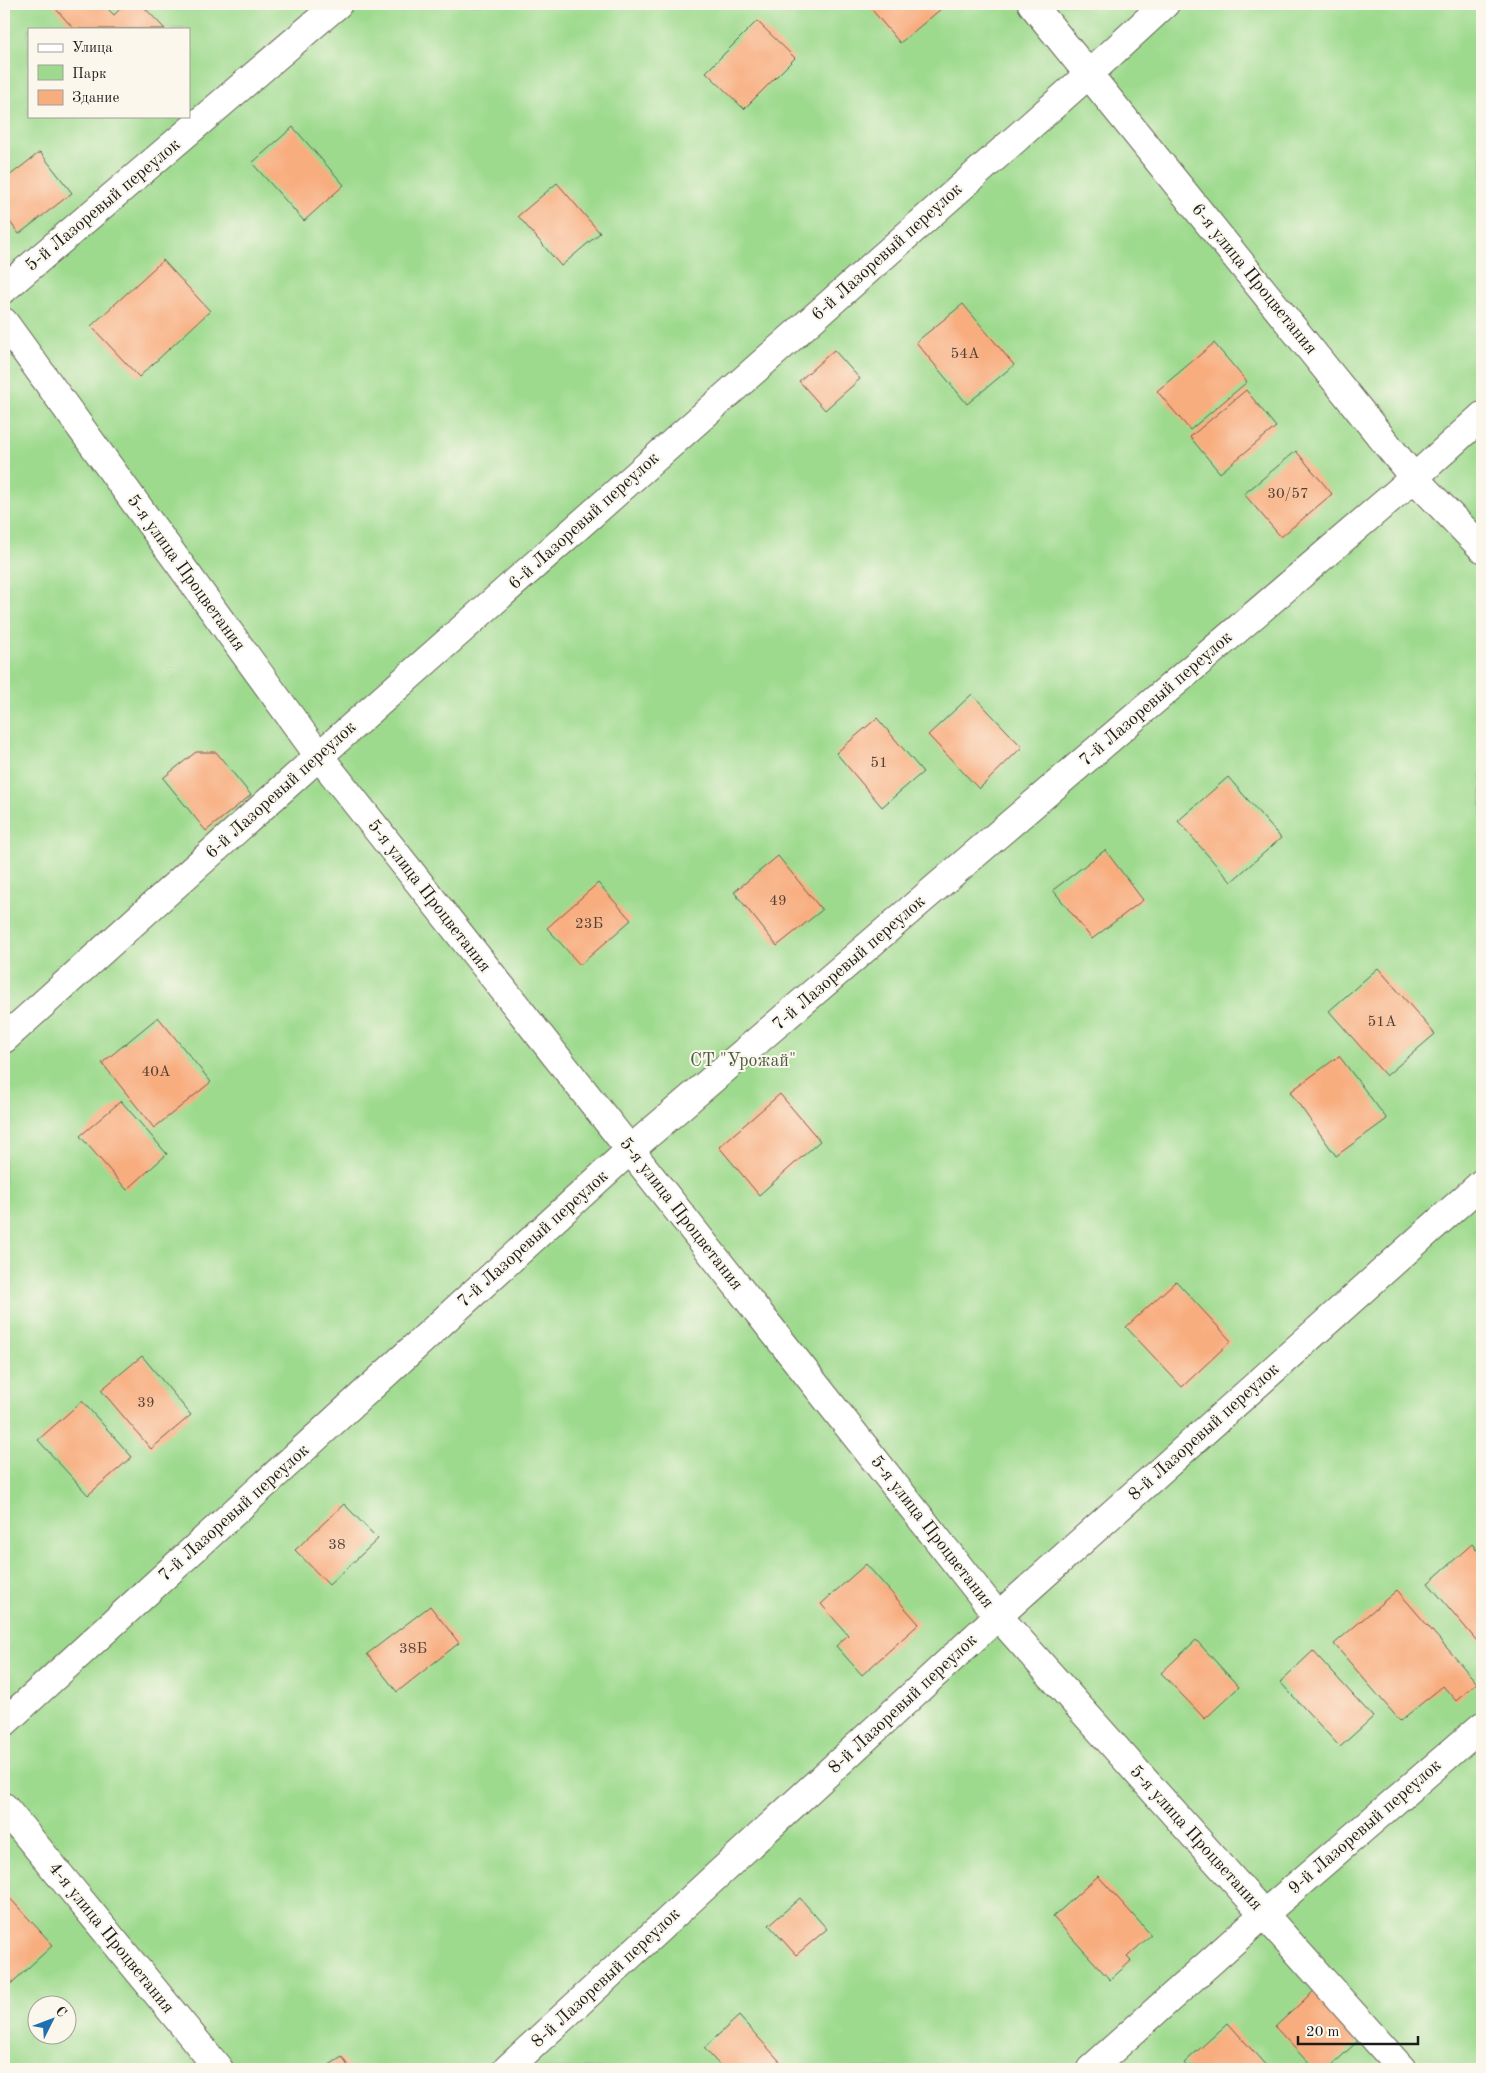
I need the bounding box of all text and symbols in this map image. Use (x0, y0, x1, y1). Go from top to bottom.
legend (28, 28, 190, 118)
text: Улица (72, 41, 113, 56)
text: Парк (72, 67, 107, 82)
text: Здание (72, 91, 119, 106)
street label: 5-й Лазоревый переулок (22, 135, 184, 275)
street label: 6-й Лазоревый переулок (808, 180, 966, 324)
street label: 6-я улица Процветания (1188, 200, 1320, 358)
house number: 54А (951, 347, 980, 362)
street label: 6-й Лазоревый переулок (505, 449, 663, 593)
house number: 30/57 (1267, 487, 1309, 502)
street label: 5-я улица Процветания (123, 492, 249, 654)
street label: 7-й Лазоревый переулок (1076, 628, 1236, 770)
street label: 6-й Лазоревый переулок (202, 718, 360, 862)
house number: 51 (870, 756, 888, 771)
street label: 5-я улица Процветания (364, 816, 494, 976)
street label: 7-й Лазоревый переулок (769, 892, 929, 1034)
house number: 49 (769, 894, 787, 909)
house number: 23Б (575, 917, 603, 932)
house number: 51А (1368, 1015, 1397, 1030)
park label: СТ "Урожай" (690, 1052, 796, 1070)
house number: 40А (142, 1065, 171, 1080)
street label: 5-я улица Процветания (616, 1134, 746, 1294)
street label: 7-й Лазоревый переулок (454, 1167, 612, 1311)
street label: 8-й Лазоревый переулок (1125, 1360, 1283, 1504)
house number: 39 (137, 1396, 155, 1411)
street label: 7-й Лазоревый переулок (155, 1441, 313, 1585)
street label: 5-я улица Процветания (867, 1452, 997, 1612)
house number: 38 (328, 1538, 346, 1553)
street label: 8-й Лазоревый переулок (825, 1631, 981, 1777)
house number: 38Б (399, 1642, 427, 1657)
street label: 9-й Лазоревый переулок (1285, 1756, 1445, 1898)
street label: 5-я улица Процветания (1126, 1762, 1266, 1914)
street label: 4-я улица Процветания (45, 1859, 177, 2017)
street label: 8-й Лазоревый переулок (528, 1905, 684, 2051)
north arrow (28, 1996, 78, 2046)
text: С (53, 2004, 69, 2020)
scale bar (1298, 2013, 1418, 2045)
text: 20 m (1306, 2025, 1340, 2040)

